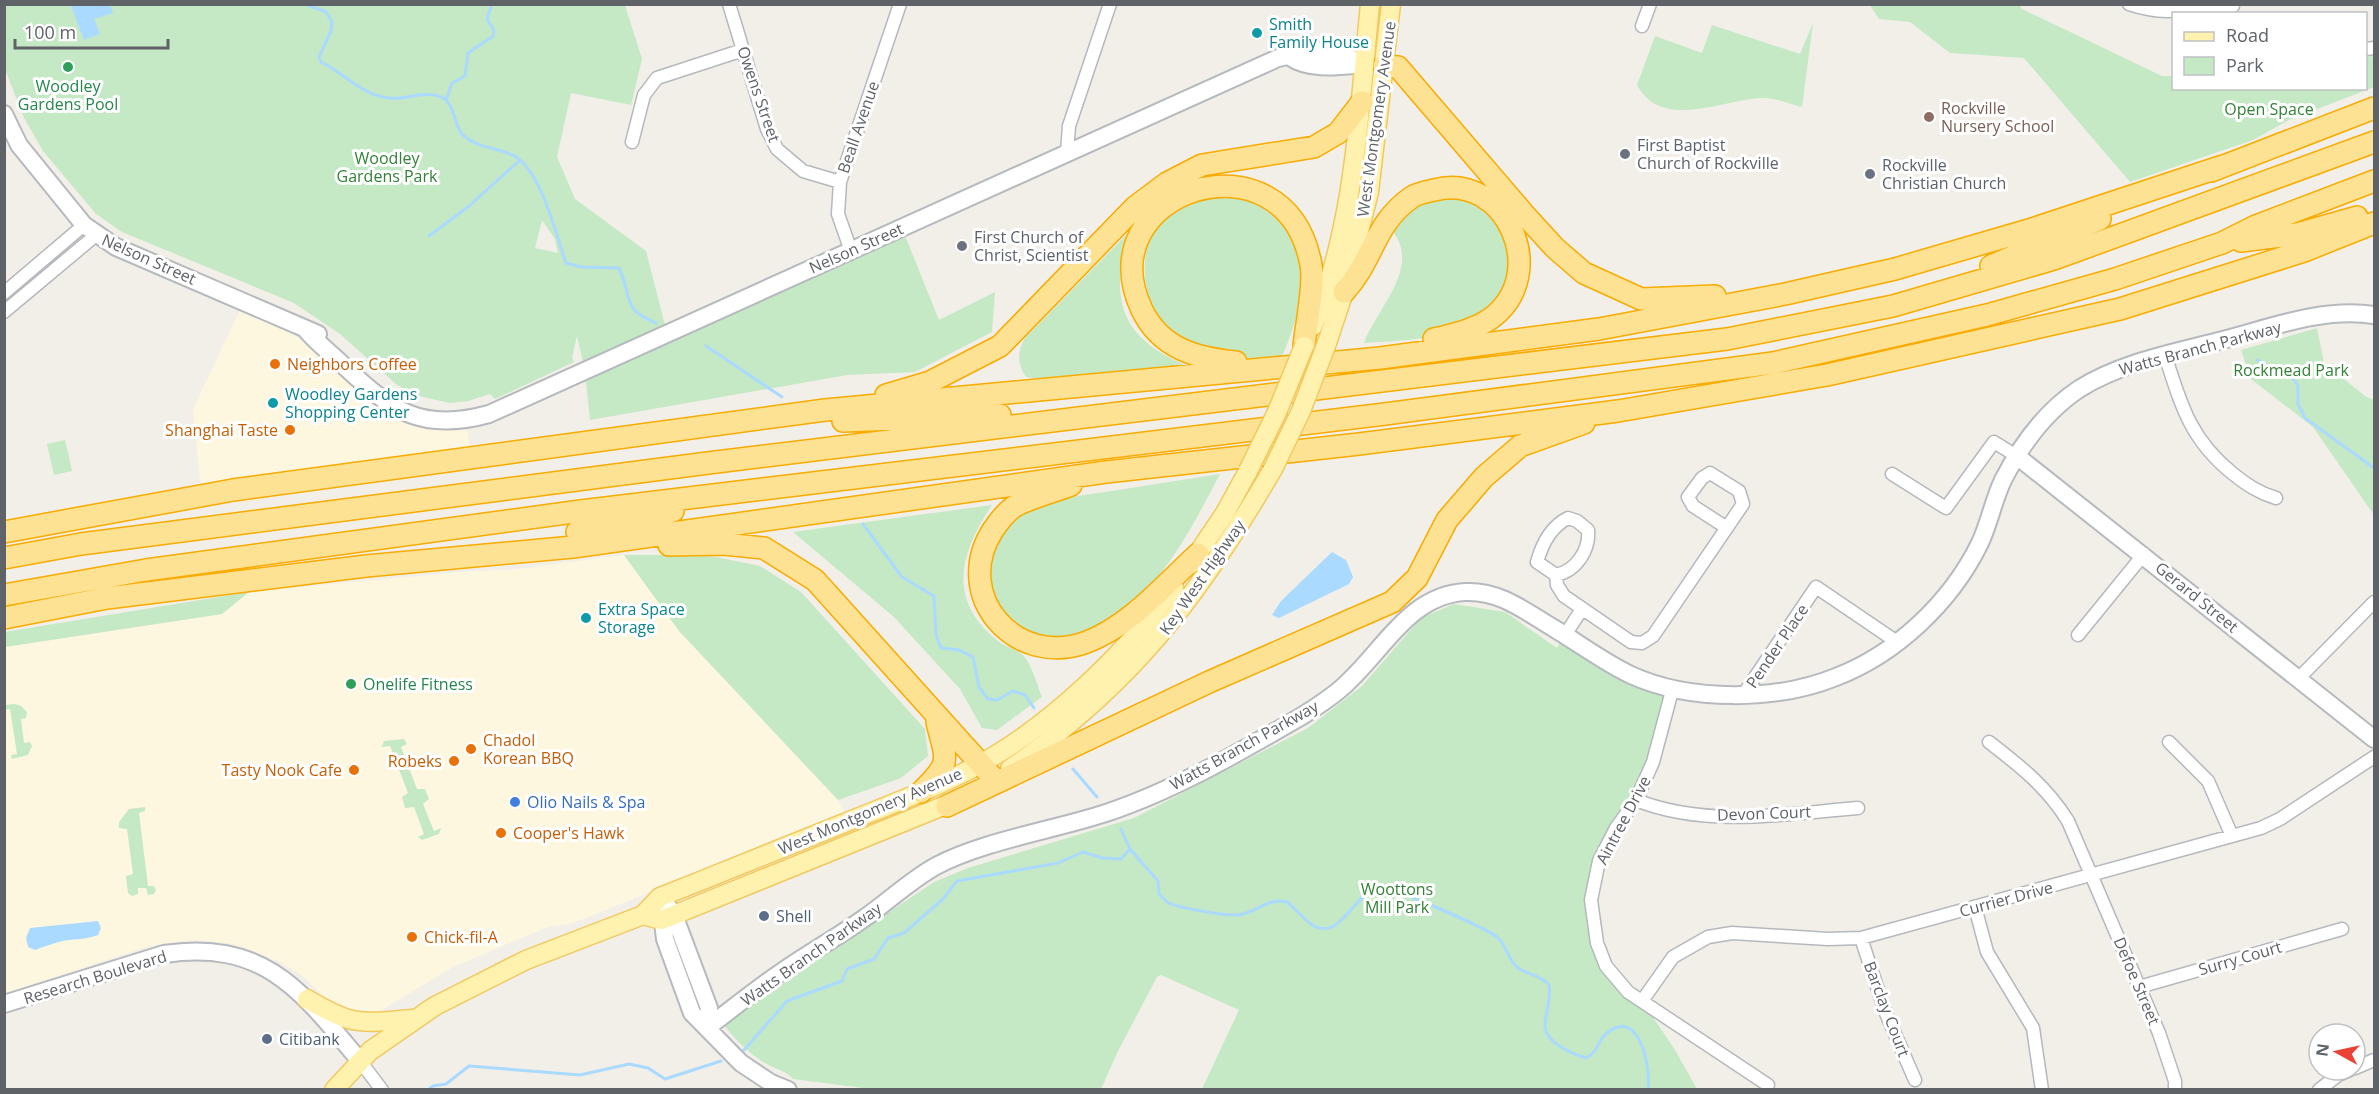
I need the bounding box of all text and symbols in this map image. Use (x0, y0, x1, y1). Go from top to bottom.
scale bar (15, 12, 168, 50)
legend (2172, 12, 2367, 90)
place label: Smith Family House (1269, 13, 1369, 53)
text: 100 m (24, 20, 76, 44)
street label: West Montgomery Avenue (1351, 20, 1401, 218)
text: Road (2226, 23, 2269, 47)
marker: Smith Family House (1250, 26, 1264, 40)
street label: Owens Street (732, 43, 786, 145)
text: Park (2226, 53, 2264, 77)
marker: Woodley Gardens Pool (61, 60, 75, 74)
place label: Woodley Gardens Pool (18, 75, 118, 115)
street label: Beall Avenue (832, 78, 884, 176)
place label: Rockville Nursery School (1941, 97, 2054, 137)
park label: Open Space (2224, 98, 2314, 120)
marker: Rockville Nursery School (1922, 110, 1936, 124)
place label: First Baptist Church of Rockville (1637, 134, 1779, 174)
park label: Woodley Gardens Park (337, 147, 438, 187)
marker: First Baptist Church of Rockville (1618, 147, 1632, 161)
place label: Rockville Christian Church (1882, 154, 2006, 194)
marker: Rockville Christian Church (1863, 167, 1877, 181)
street label: Nelson Street (805, 217, 907, 279)
place label: First Church of Christ, Scientist (974, 226, 1089, 266)
street label: Nelson Street (98, 228, 200, 290)
marker: First Church of Christ, Scientist (955, 239, 969, 253)
street label: Watts Branch Parkway (2117, 316, 2284, 380)
place label: Neighbors Coffee (287, 353, 417, 375)
marker: Neighbors Coffee (268, 357, 282, 371)
park label: Rockmead Park (2233, 359, 2349, 381)
place label: Woodley Gardens Shopping Center (285, 383, 417, 423)
marker: Woodley Gardens Shopping Center (266, 396, 280, 410)
place label: Shanghai Taste (165, 419, 278, 441)
marker: Shanghai Taste (283, 423, 297, 437)
street label: Key West Highway (1154, 514, 1251, 639)
street label: Gerard Street (2151, 557, 2243, 638)
place label: Extra Space Storage (598, 598, 685, 638)
street label: Pender Place (1741, 600, 1813, 692)
marker: Extra Space Storage (579, 611, 593, 625)
place label: Onelife Fitness (363, 673, 473, 695)
marker: Onelife Fitness (344, 677, 358, 691)
street label: Watts Branch Parkway (1166, 694, 1323, 795)
place label: Chadol Korean BBQ (483, 729, 574, 769)
marker: Chadol Korean BBQ (464, 742, 478, 756)
place label: Robeks (388, 750, 442, 772)
marker: Robeks (447, 754, 461, 768)
place label: Tasty Nook Cafe (222, 759, 342, 781)
street label: West Montgomery Avenue (775, 762, 965, 860)
marker: Tasty Nook Cafe (347, 763, 361, 777)
street label: Aintree Drive (1590, 772, 1656, 868)
place label: Olio Nails & Spa (527, 791, 645, 813)
marker: Olio Nails & Spa (508, 795, 522, 809)
street label: Devon Court (1717, 800, 1812, 826)
place label: Cooper's Hawk (513, 822, 625, 844)
marker: Cooper's Hawk (494, 826, 508, 840)
street label: Currier Drive (1957, 876, 2055, 922)
park label: Woottons Mill Park (1361, 878, 1433, 918)
street label: Watts Branch Parkway (736, 897, 886, 1011)
place label: Shell (776, 905, 812, 927)
marker: Shell (757, 909, 771, 923)
place label: Chick-fil-A (424, 926, 499, 948)
marker: Chick-fil-A (405, 930, 419, 944)
street label: Defoe Street (2109, 934, 2165, 1029)
street label: Surry Court (2196, 936, 2284, 980)
street label: Research Boulevard (21, 945, 169, 1009)
street label: Barclay Court (1859, 958, 1915, 1060)
north arrow (2307, 1022, 2367, 1082)
place label: Citibank (279, 1028, 340, 1050)
marker: Citibank (260, 1032, 274, 1046)
text: N (2310, 1042, 2334, 1058)

